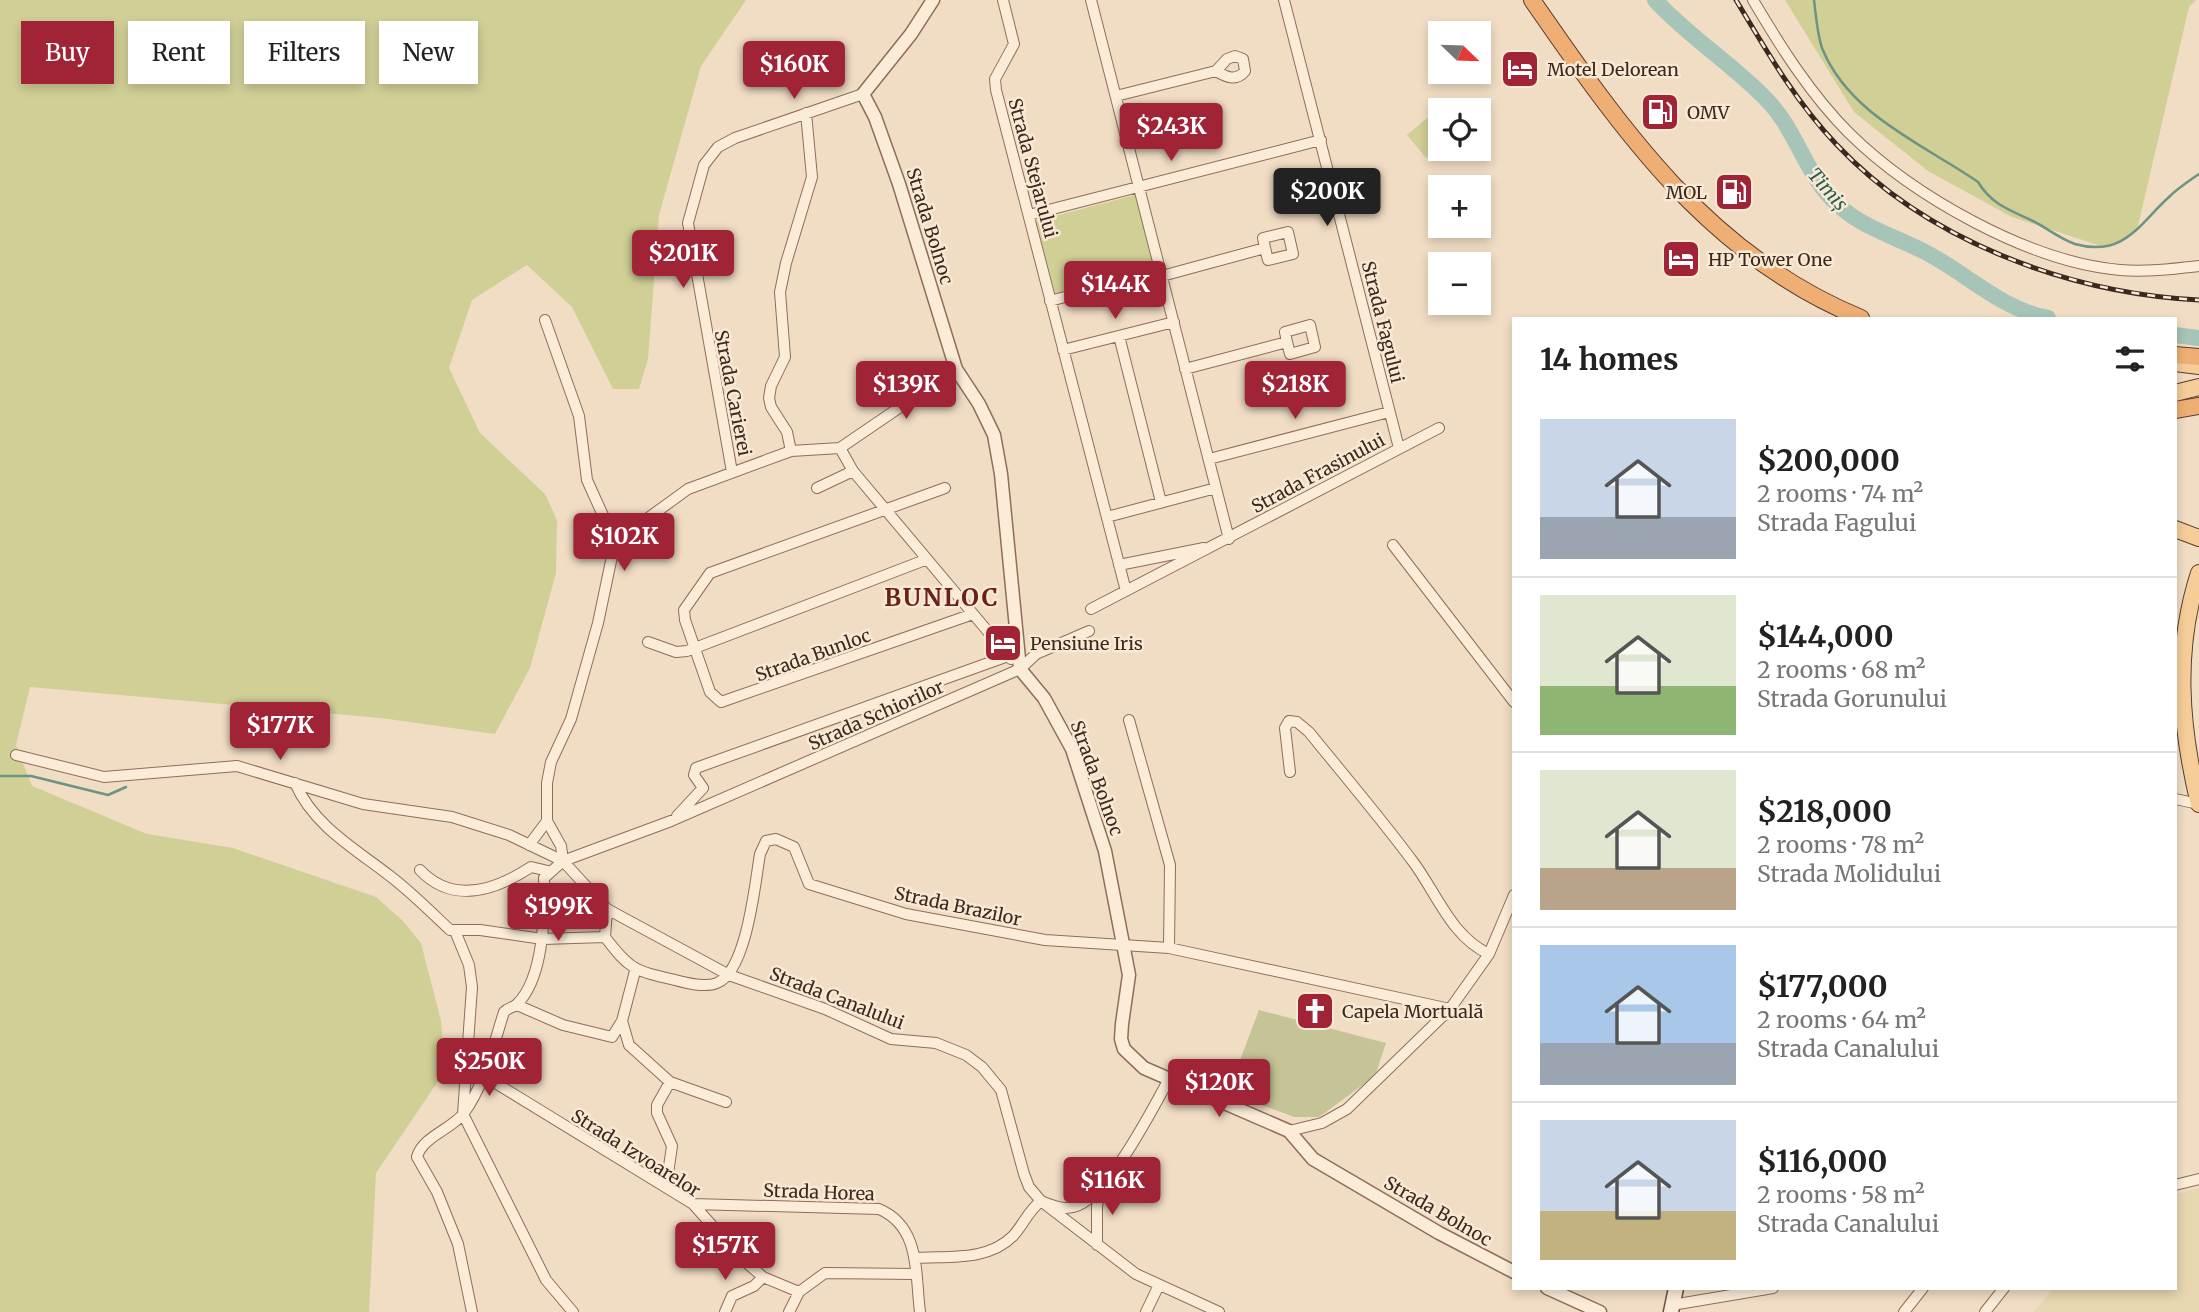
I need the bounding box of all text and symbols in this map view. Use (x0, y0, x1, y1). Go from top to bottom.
chip: Buy (21, 21, 114, 84)
chip: Rent (128, 21, 230, 84)
chip: Filters (244, 21, 365, 84)
chip: New (379, 21, 478, 84)
north arrow (1428, 21, 1491, 84)
map controls (1428, 21, 1491, 315)
pin: $160K (745, 42, 843, 101)
hotel icon: Motel Delorean (1499, 48, 1541, 90)
text: $160K (759, 49, 829, 78)
place label: Motel Delorean (1547, 58, 1679, 81)
fuel station icon: OMV (1639, 91, 1681, 133)
street label: Strada Stejarului (1003, 96, 1063, 241)
button: locate (1428, 98, 1491, 161)
place label: OMV (1687, 101, 1730, 124)
pin: $243K (1122, 104, 1220, 163)
text: $243K (1136, 111, 1206, 140)
water label: Timiș (1802, 163, 1853, 216)
street label: Strada Bolnoc (901, 165, 959, 287)
pin: $200K (1278, 168, 1376, 228)
fuel station icon: MOL (1713, 171, 1755, 213)
button: + (1428, 175, 1491, 238)
text: $200K (1289, 176, 1365, 205)
place label: MOL (1666, 181, 1707, 204)
pin: $201K (634, 230, 732, 290)
text: $201K (648, 238, 718, 267)
hotel icon: HP Tower One (1660, 238, 1702, 280)
place label: HP Tower One (1708, 248, 1832, 271)
button: − (1428, 252, 1491, 315)
street label: Strada Fagului (1357, 259, 1409, 385)
pin: $144K (1066, 262, 1164, 321)
text: $144K (1080, 269, 1150, 298)
street label: Strada Carierei (710, 328, 757, 458)
text: 14 homes (1540, 340, 1678, 378)
icon: filters (2111, 340, 2149, 378)
pin: $139K (857, 362, 955, 421)
pin: $218K (1246, 362, 1344, 421)
text: $139K (872, 369, 940, 398)
text: $218K (1261, 369, 1329, 398)
street label: Strada Frasinului (1247, 428, 1389, 518)
text: $200,000 (1757, 441, 1900, 479)
icon: home (1596, 447, 1680, 531)
text: 2 rooms · 74 m² (1757, 479, 1923, 508)
text: Strada Fagului (1757, 508, 1916, 537)
pin: $102K (575, 514, 673, 573)
text: $102K (589, 521, 659, 550)
district label: BUNLOC (884, 582, 1000, 613)
text: $144,000 (1757, 617, 1894, 655)
hotel icon: Pensiune Iris (982, 622, 1024, 664)
street label: Strada Bunloc (752, 623, 874, 687)
icon: home (1596, 623, 1680, 707)
place label: Pensiune Iris (1030, 632, 1143, 655)
text: 2 rooms · 68 m² (1757, 655, 1925, 684)
street label: Strada Schiorilor (805, 675, 947, 755)
text: Strada Gorunului (1757, 684, 1947, 713)
pin: $177K (231, 702, 329, 762)
text: $177K (246, 710, 314, 739)
street label: Strada Bolnoc (1066, 717, 1128, 839)
text: $218,000 (1757, 792, 1892, 830)
icon: home (1596, 798, 1680, 882)
text: 2 rooms · 78 m² (1757, 830, 1924, 859)
text: Strada Molidului (1757, 859, 1941, 888)
street label: Strada Brazilor (892, 881, 1024, 931)
pin: $199K (509, 884, 607, 943)
text: $199K (524, 891, 592, 920)
street label: Strada Canalului (766, 962, 908, 1034)
text: $177,000 (1757, 967, 1888, 1005)
icon: home (1596, 973, 1680, 1057)
church icon: Capela Mortuală (1294, 990, 1336, 1032)
place label: Capela Mortuală (1342, 1000, 1484, 1023)
text: 2 rooms · 64 m² (1757, 1005, 1926, 1034)
text: Strada Canalului (1757, 1034, 1939, 1063)
pin: $250K (440, 1038, 538, 1098)
text: $250K (453, 1046, 525, 1075)
pin: $120K (1170, 1060, 1268, 1119)
text: $120K (1184, 1067, 1254, 1096)
street label: Strada Izvoarelor (567, 1104, 705, 1202)
text: $116,000 (1757, 1142, 1887, 1180)
icon: home (1596, 1148, 1680, 1232)
pin: $116K (1063, 1158, 1161, 1217)
text: $116K (1079, 1165, 1145, 1194)
street label: Strada Bolnoc (1380, 1171, 1496, 1251)
street label: Strada Horea (763, 1179, 875, 1205)
text: 2 rooms · 58 m² (1757, 1180, 1925, 1209)
text: Strada Canalului (1757, 1209, 1939, 1238)
pin: $157K (676, 1222, 774, 1282)
text: $157K (691, 1230, 759, 1259)

